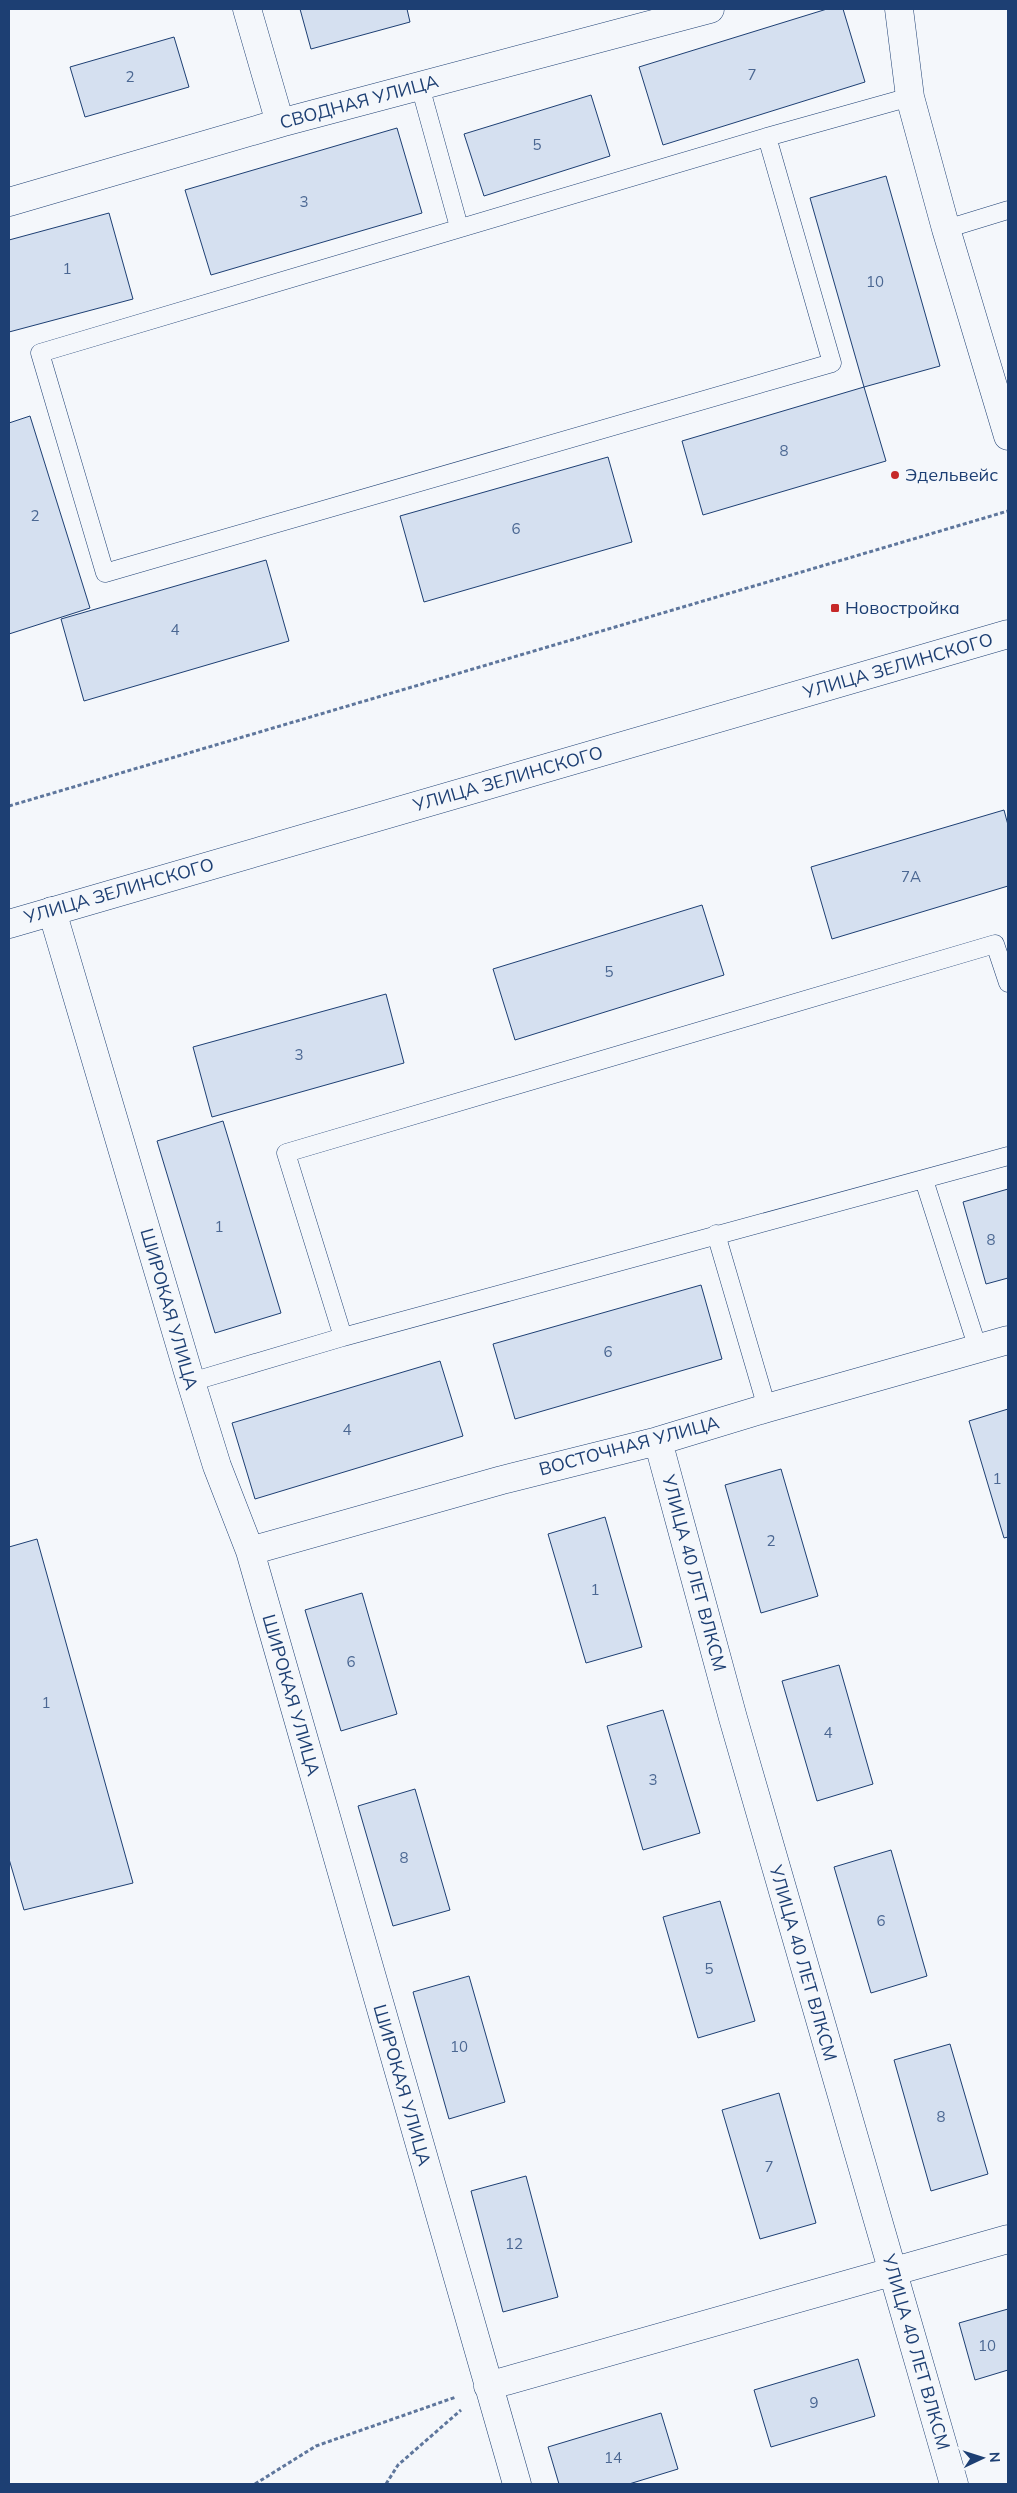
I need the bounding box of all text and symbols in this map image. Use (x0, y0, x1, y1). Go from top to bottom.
house number: 7 (747, 65, 757, 84)
house number: 2 (125, 67, 135, 86)
street label: СВОДНАЯ УЛИЦА (277, 69, 441, 134)
house number: 5 (532, 135, 542, 154)
house number: 3 (299, 192, 309, 211)
house number: 1 (62, 259, 72, 278)
house number: 10 (866, 272, 884, 291)
house number: 8 (779, 441, 789, 460)
place label: Эдельвейс (905, 463, 998, 486)
marker: Эдельвейс (889, 469, 901, 481)
house number: 2 (30, 506, 40, 525)
house number: 6 (511, 519, 521, 538)
place label: Новостройка (845, 596, 960, 619)
marker: Новостройка (829, 602, 841, 614)
house number: 4 (170, 620, 180, 639)
street label: УЛИЦА ЗЕЛИНСКОГО (799, 627, 995, 704)
street label: УЛИЦА ЗЕЛИНСКОГО (409, 740, 605, 817)
street label: УЛИЦА ЗЕЛИНСКОГО (20, 852, 216, 929)
house number: 7A (901, 867, 921, 886)
house number: 5 (604, 962, 614, 981)
house number: 3 (294, 1045, 304, 1064)
house number: 1 (214, 1217, 224, 1236)
street label: ШИРОКАЯ УЛИЦА (135, 1225, 204, 1392)
house number: 8 (986, 1230, 996, 1249)
house number: 6 (603, 1342, 613, 1361)
street label: ВОСТОЧНАЯ УЛИЦА (536, 1410, 722, 1481)
house number: 4 (342, 1420, 352, 1439)
house number: 1 (992, 1469, 1002, 1488)
street label: УЛИЦА 40 ЛЕТ ВЛКСМ (657, 1471, 732, 1674)
house number: 2 (766, 1531, 776, 1550)
house number: 1 (590, 1580, 600, 1599)
street label: ШИРОКАЯ УЛИЦА (257, 1611, 326, 1778)
house number: 6 (346, 1652, 356, 1671)
house number: 1 (41, 1693, 51, 1712)
house number: 4 (823, 1723, 833, 1742)
house number: 3 (648, 1770, 658, 1789)
house number: 8 (399, 1848, 409, 1867)
street label: УЛИЦА 40 ЛЕТ ВЛКСМ (764, 1861, 842, 2063)
house number: 6 (876, 1911, 886, 1930)
house number: 5 (704, 1959, 714, 1978)
street label: ШИРОКАЯ УЛИЦА (368, 2001, 437, 2168)
house number: 10 (450, 2037, 468, 2056)
house number: 8 (936, 2107, 946, 2126)
house number: 7 (764, 2157, 774, 2176)
house number: 12 (505, 2234, 523, 2253)
street label: УЛИЦА 40 ЛЕТ ВЛКСМ (877, 2250, 955, 2452)
house number: 10 (978, 2336, 996, 2355)
house number: 9 (809, 2393, 819, 2412)
north arrow (957, 2433, 1007, 2483)
house number: 14 (604, 2448, 622, 2467)
text: N (986, 2451, 1004, 2463)

